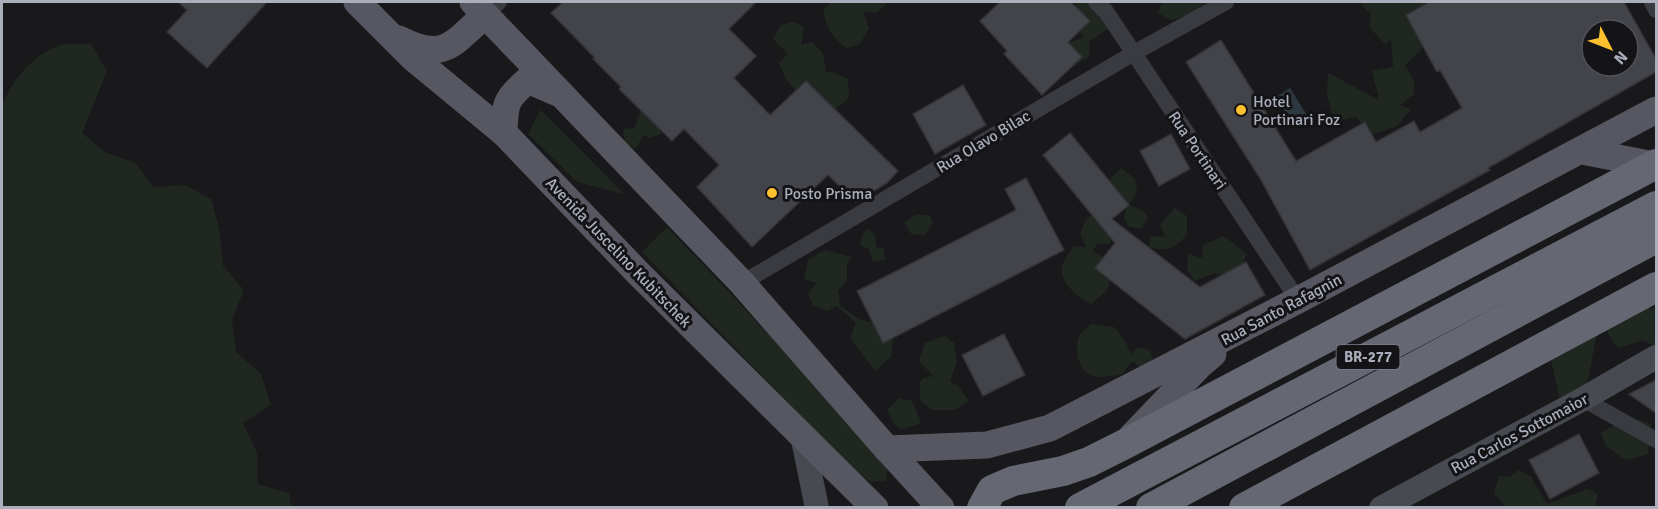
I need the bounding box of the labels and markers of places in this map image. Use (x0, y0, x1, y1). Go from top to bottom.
place label: Hotel Portinari Foz (1253, 92, 1340, 130)
marker: Hotel Portinari Foz (1234, 103, 1248, 117)
place label: Posto Prisma (784, 184, 872, 204)
marker: Posto Prisma (765, 186, 779, 200)

